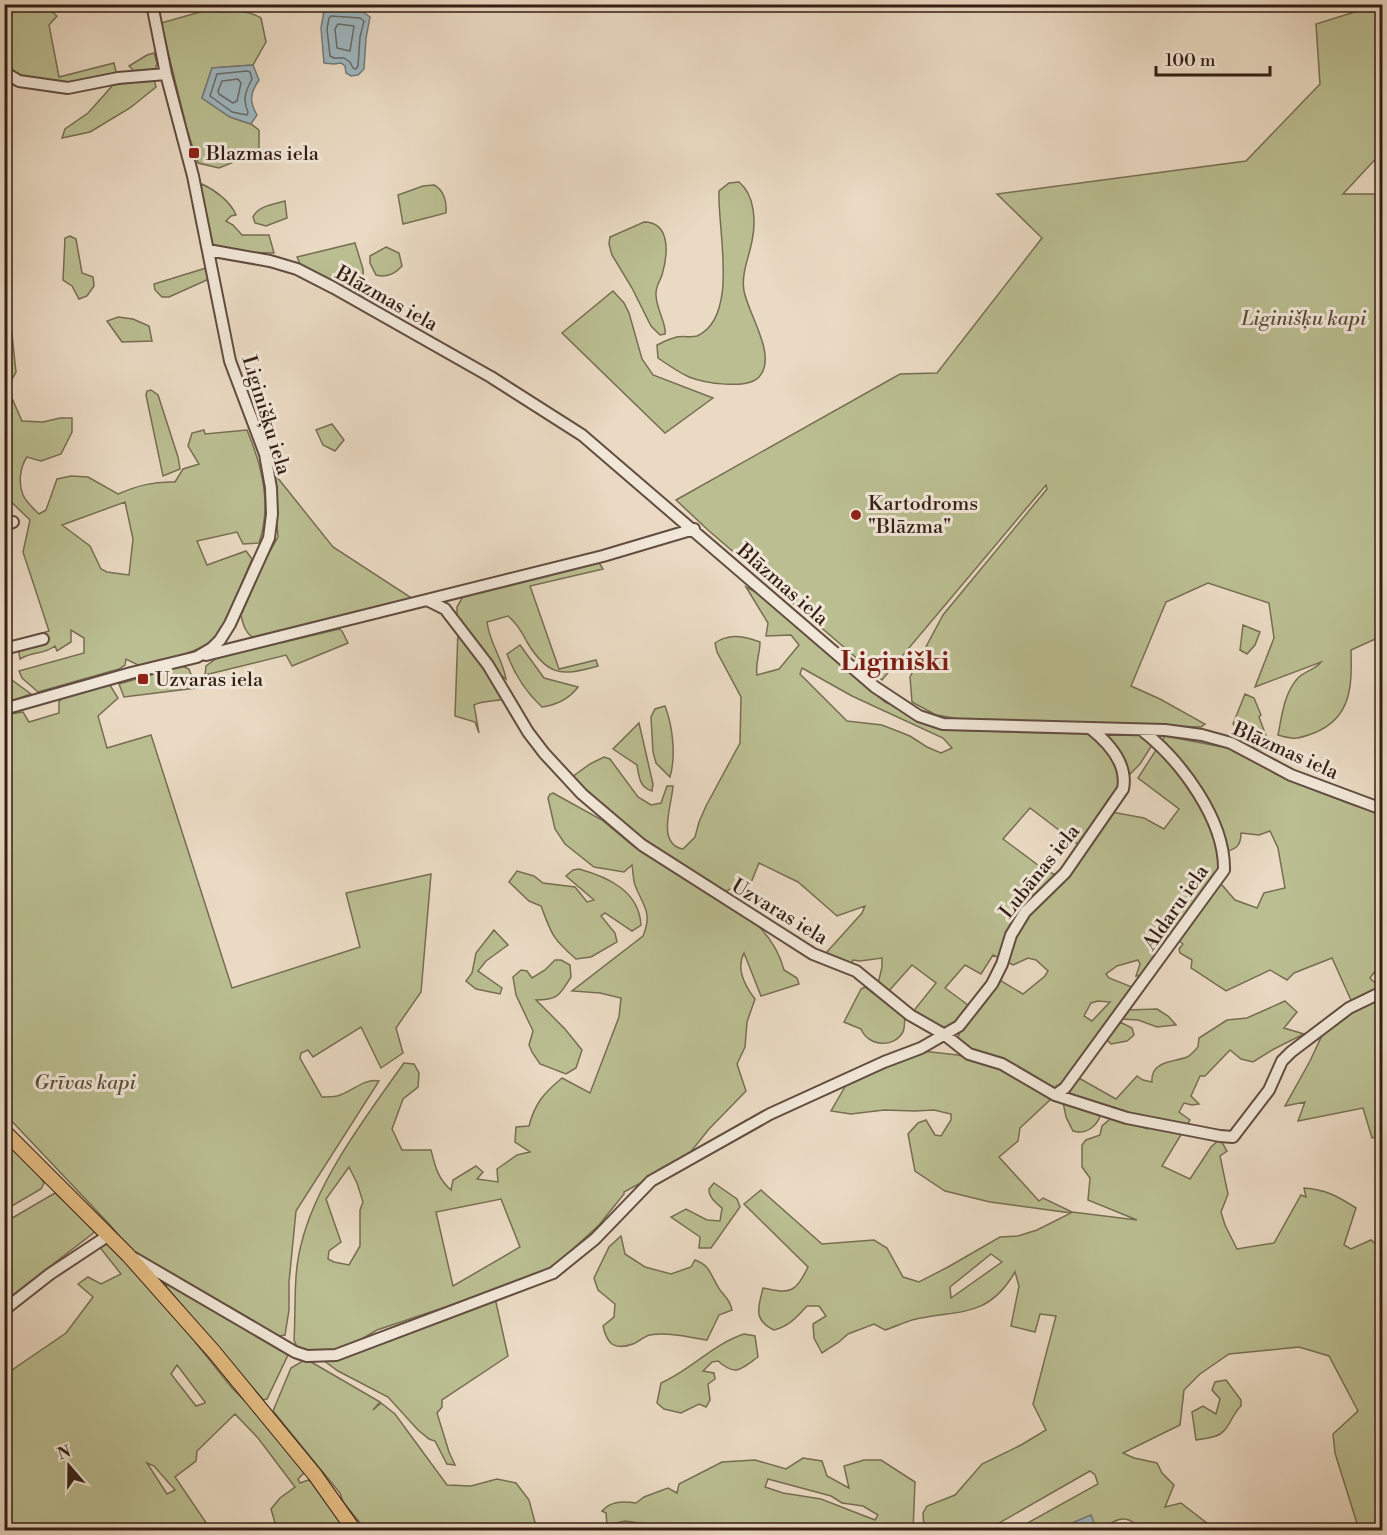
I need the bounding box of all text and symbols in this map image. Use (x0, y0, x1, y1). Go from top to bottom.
scale bar (1156, 39, 1270, 77)
text: 100 m (1165, 49, 1216, 72)
place label: Blazmas iela (205, 142, 320, 167)
marker: Blazmas iela (187, 146, 201, 160)
street label: Blāzmas iela (330, 261, 442, 338)
park label: Liginišķu kapi (1241, 307, 1367, 332)
street label: Liginišķu iela (236, 353, 296, 479)
place label: Kartodroms "Blāzma" (868, 492, 978, 540)
marker: Kartodroms "Blāzma" (849, 508, 863, 522)
street label: Blāzmas iela (730, 538, 834, 632)
district label: Liginiški (841, 646, 949, 678)
place label: Uzvaras iela (155, 668, 264, 693)
marker: Uzvaras iela (136, 672, 150, 686)
street label: Blāzmas iela (1228, 717, 1343, 786)
street label: Lubānas iela (995, 819, 1086, 924)
street label: Aldaru iela (1137, 860, 1215, 956)
street label: Uzvaras iela (726, 874, 833, 951)
park label: Grīvas kapi (34, 1071, 137, 1096)
north arrow (39, 1436, 99, 1496)
text: N (55, 1441, 74, 1464)

